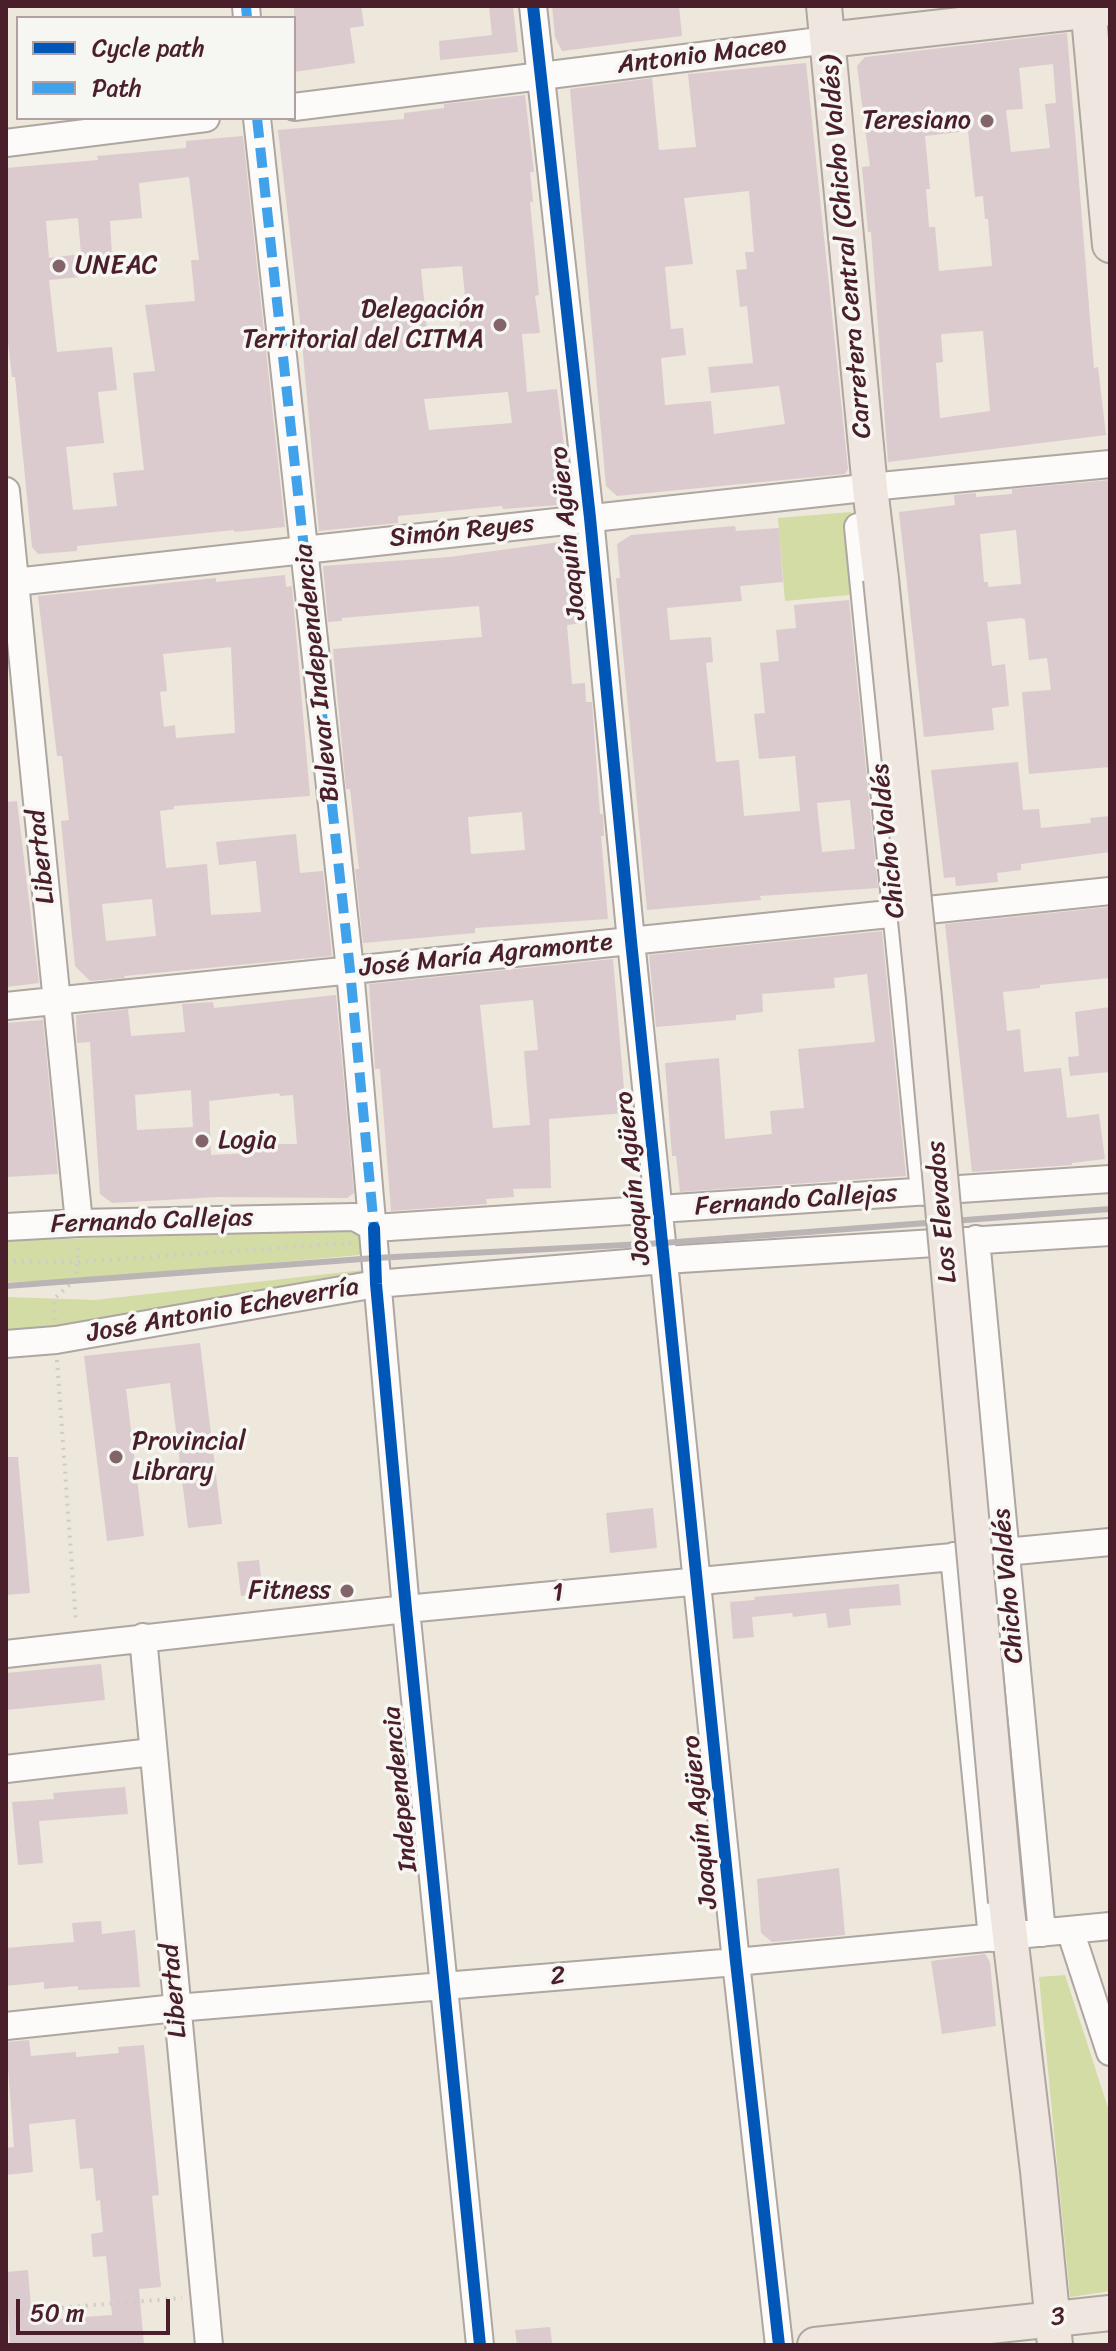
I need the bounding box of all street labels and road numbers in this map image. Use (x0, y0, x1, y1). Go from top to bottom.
street label: Antonio Maceo (616, 30, 788, 82)
street label: Carretera Central (Chicho Valdés) (815, 54, 879, 440)
street label: Joaquín Agüero (544, 445, 594, 621)
street label: Simón Reyes (388, 509, 536, 555)
street label: Bulevar Independencia (289, 542, 347, 804)
street label: Chicho Valdés (865, 762, 913, 920)
street label: Libertad (22, 808, 62, 906)
street label: José María Agramonte (358, 927, 614, 985)
street label: Joaquín Agüero (609, 1090, 659, 1266)
street label: Los Elevados (921, 1140, 965, 1284)
street label: Fernando Callejas (694, 1178, 898, 1224)
street label: Fernando Callejas (50, 1203, 254, 1241)
street label: José Antonio Echeverría (85, 1272, 361, 1350)
street label: Chicho Valdés (987, 1507, 1031, 1665)
street label: 1 (551, 1578, 565, 1610)
street label: Independencia (377, 1705, 425, 1873)
street label: Joaquín Agüero (676, 1734, 726, 1910)
street label: Libertad (155, 1942, 195, 2040)
street label: 2 (549, 1961, 567, 1993)
street label: 3 (1049, 2302, 1067, 2334)

